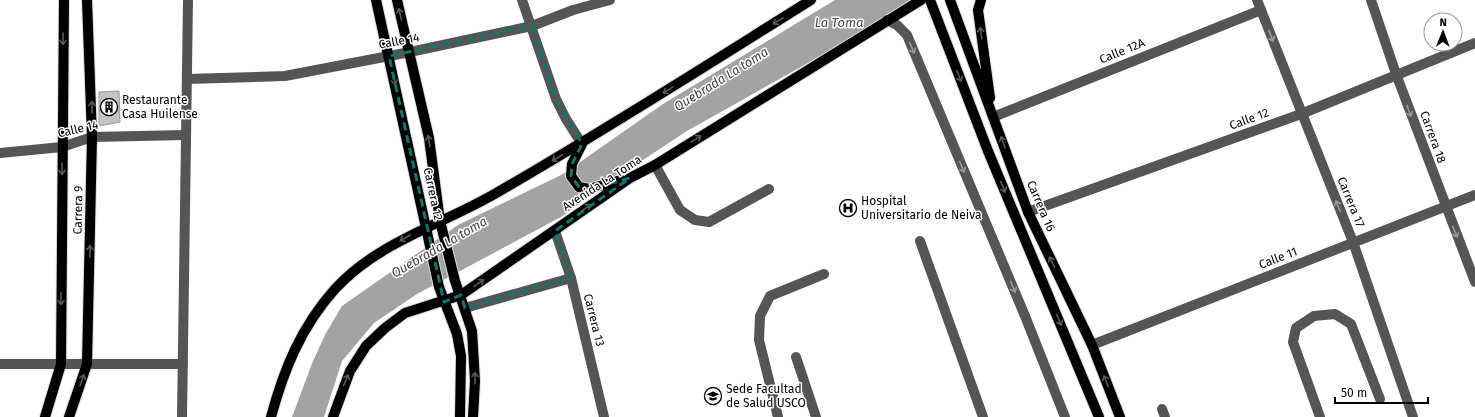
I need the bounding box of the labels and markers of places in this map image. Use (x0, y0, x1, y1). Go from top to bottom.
place label: Restaurante Casa Huilense (122, 93, 198, 121)
building icon: Restaurante Casa Huilense (99, 97, 119, 117)
place label: Hospital Universitario de Neiva (861, 194, 981, 222)
hospital icon: Hospital Universitario de Neiva (838, 198, 858, 218)
place label: Sede Facultad de Salud USCO (726, 382, 806, 410)
school or university icon: Sede Facultad de Salud USCO (703, 386, 723, 406)

